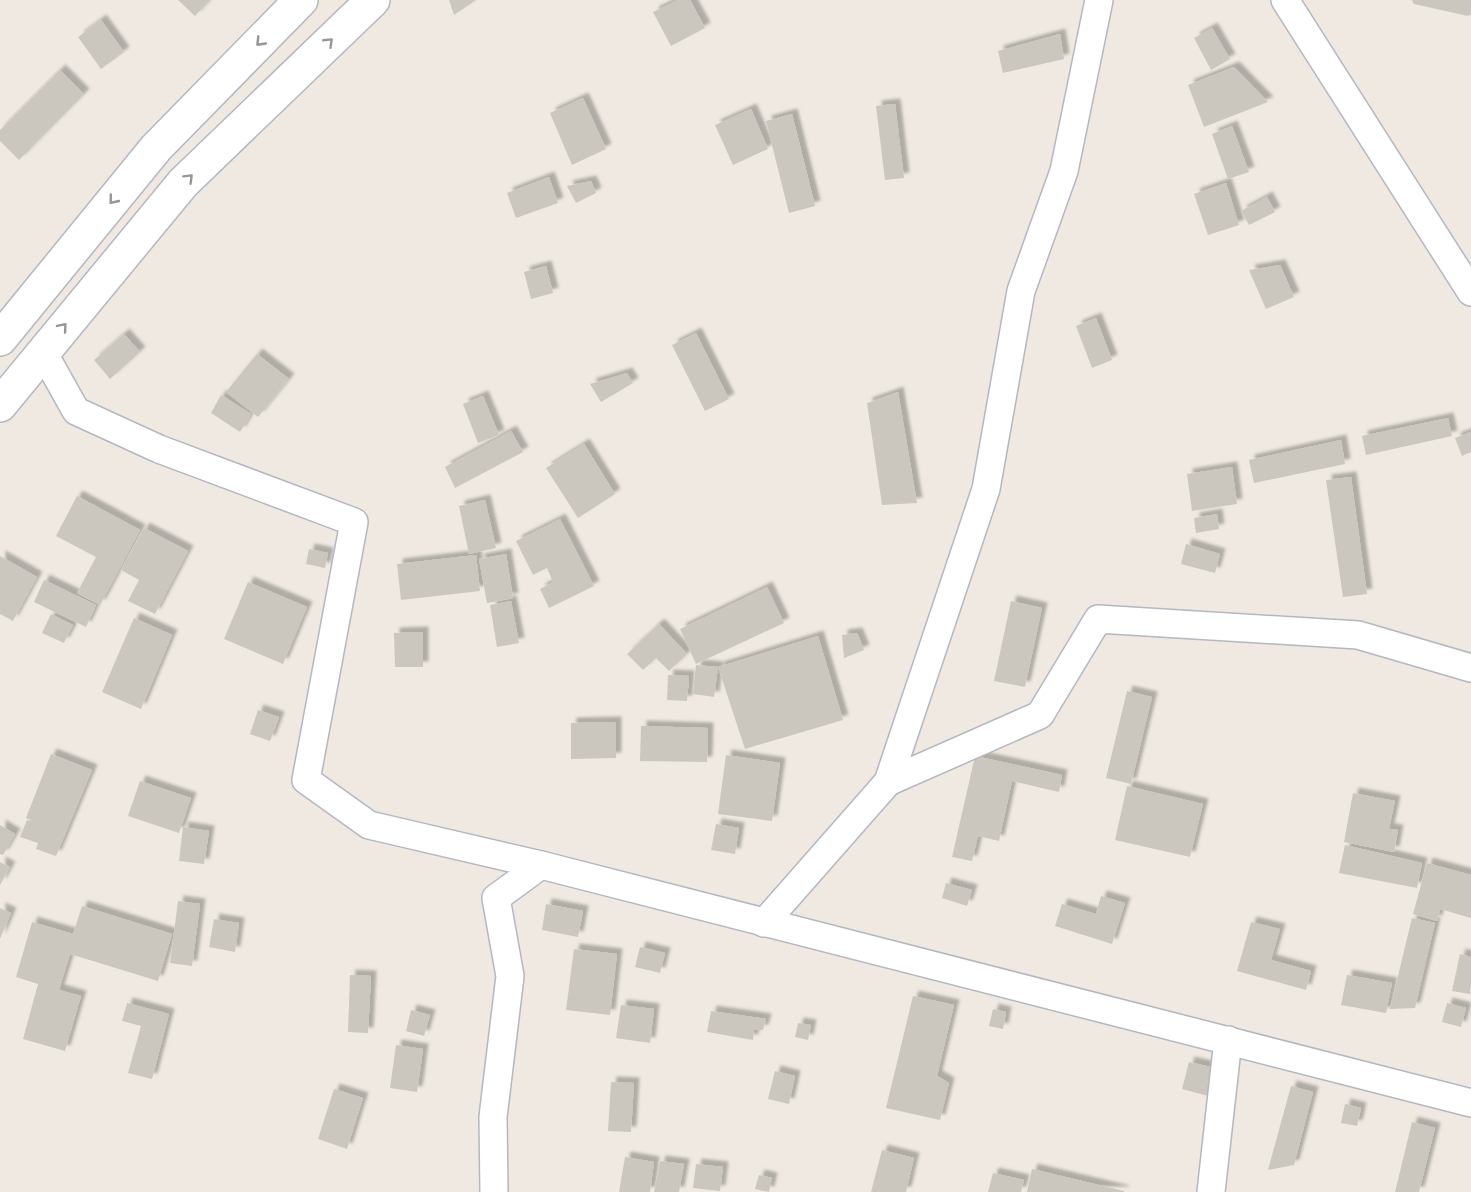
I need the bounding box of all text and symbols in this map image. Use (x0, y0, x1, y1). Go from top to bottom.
one-way arrow (256, 35, 267, 45)
one-way arrow (321, 39, 332, 50)
one-way arrow (181, 175, 192, 186)
one-way arrow (110, 193, 121, 204)
one-way arrow (56, 323, 67, 334)

